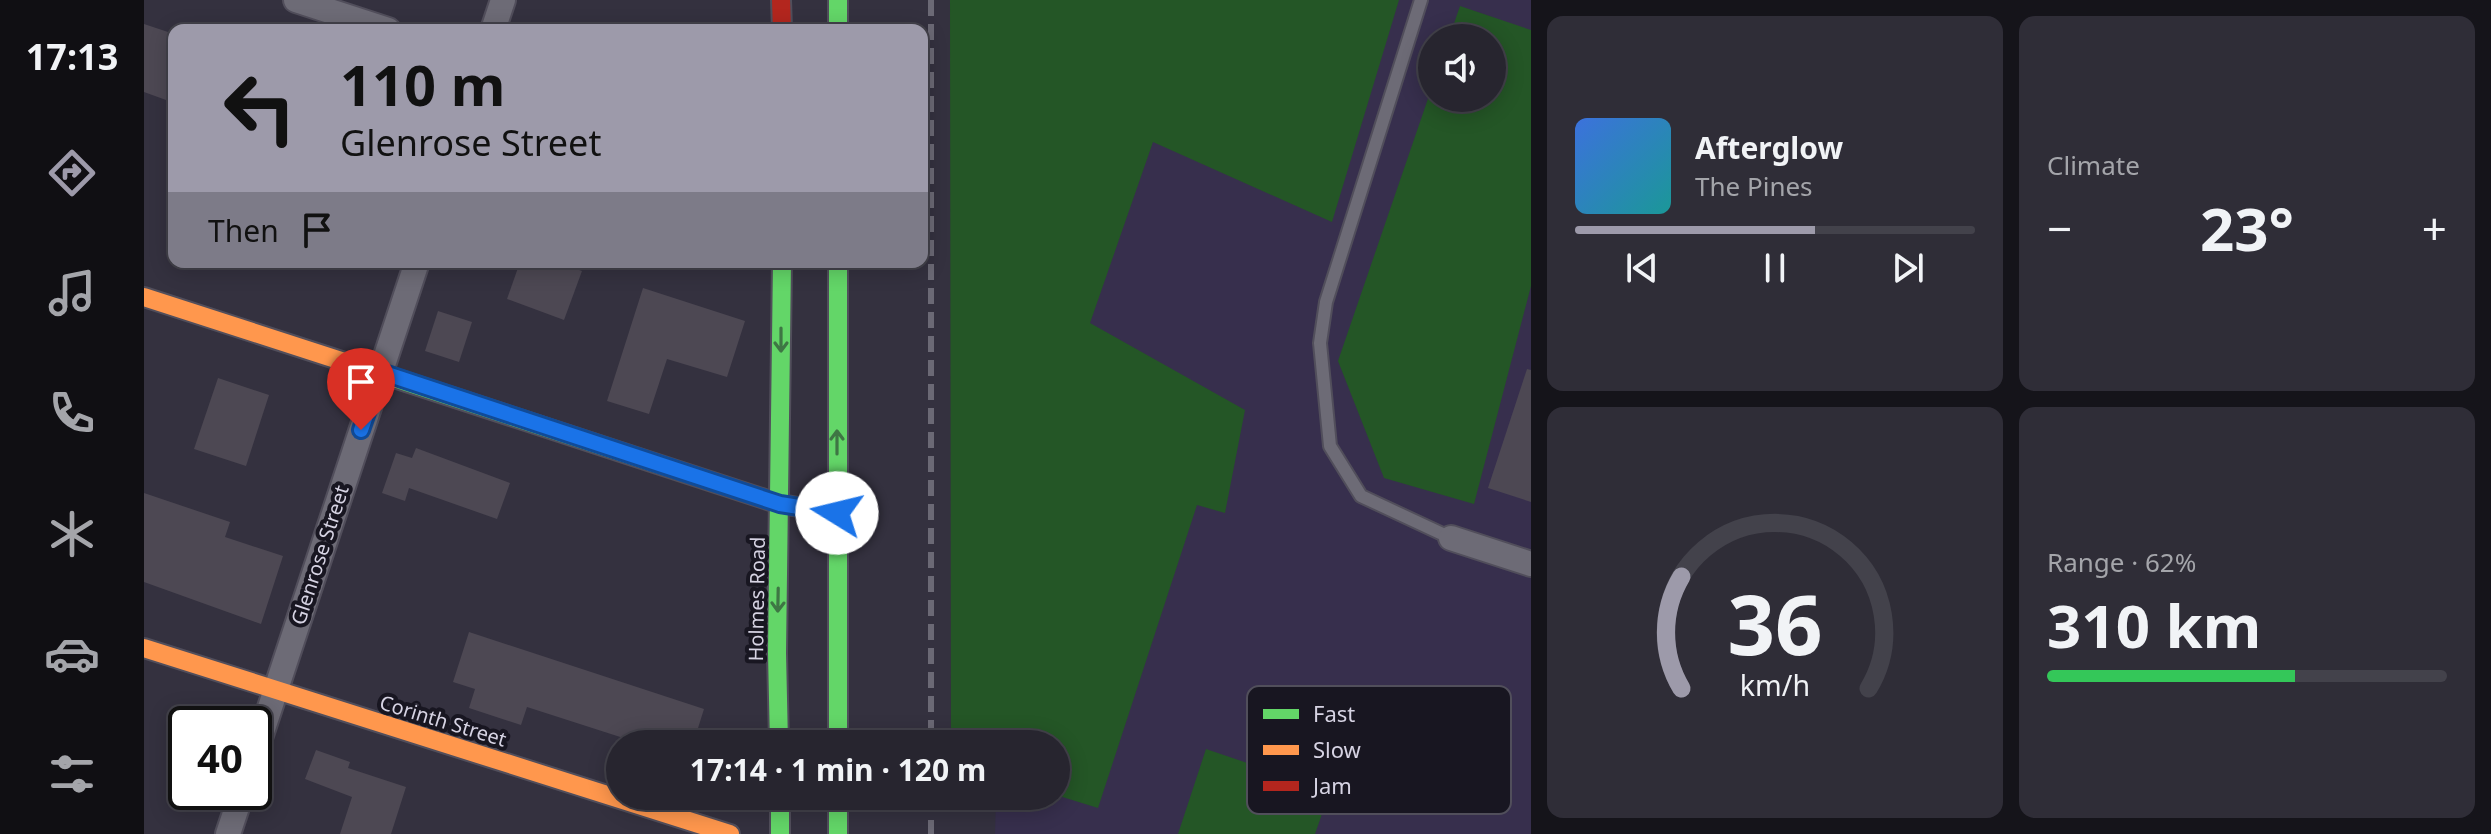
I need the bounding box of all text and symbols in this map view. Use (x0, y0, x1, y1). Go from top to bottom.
map controls (1418, 24, 1506, 112)
button: sound (1418, 24, 1506, 112)
text: 17:13 (26, 32, 118, 81)
text: 110 m (340, 46, 505, 122)
icon: left (208, 56, 312, 160)
text: Glenrose Street (340, 118, 601, 167)
text: Afterglow (1695, 127, 1843, 168)
icon: directions (44, 145, 100, 201)
text: Climate (2047, 147, 2140, 183)
text: The Pines (1695, 168, 1813, 204)
text: 23° (2200, 187, 2294, 269)
text: − (2047, 198, 2072, 258)
text: + (2422, 198, 2447, 258)
icon: arrive (295, 208, 339, 252)
text: Then (208, 210, 279, 251)
icon: previous (1620, 246, 1664, 290)
icon: pause (1753, 246, 1797, 290)
icon: next (1886, 246, 1930, 290)
icon: music (44, 265, 100, 321)
one-way arrow (773, 326, 789, 353)
pin (327, 348, 395, 430)
icon: arrive (339, 360, 383, 404)
icon: phone (44, 385, 100, 441)
one-way arrow (829, 429, 845, 456)
position arrow (795, 471, 879, 555)
street label: Glenrose Street (284, 482, 355, 628)
icon: climate (44, 506, 100, 562)
street label: Holmes Road (742, 536, 771, 662)
text: Range · 62% (2047, 544, 2196, 580)
text: 36 (1727, 565, 1823, 678)
text: 310 km (2047, 584, 2261, 666)
one-way arrow (770, 586, 786, 613)
icon: car (44, 626, 100, 682)
text: km/h (1740, 665, 1810, 704)
legend (1247, 686, 1511, 814)
street label: Corinth Street (376, 688, 510, 753)
text: Fast (1313, 698, 1355, 728)
speed limit sign: 40 (168, 706, 272, 810)
text: Slow (1313, 734, 1362, 764)
icon: filters (44, 746, 100, 802)
text: 17:14 · 1 min · 120 m (690, 749, 986, 790)
text: Jam (1311, 770, 1352, 800)

